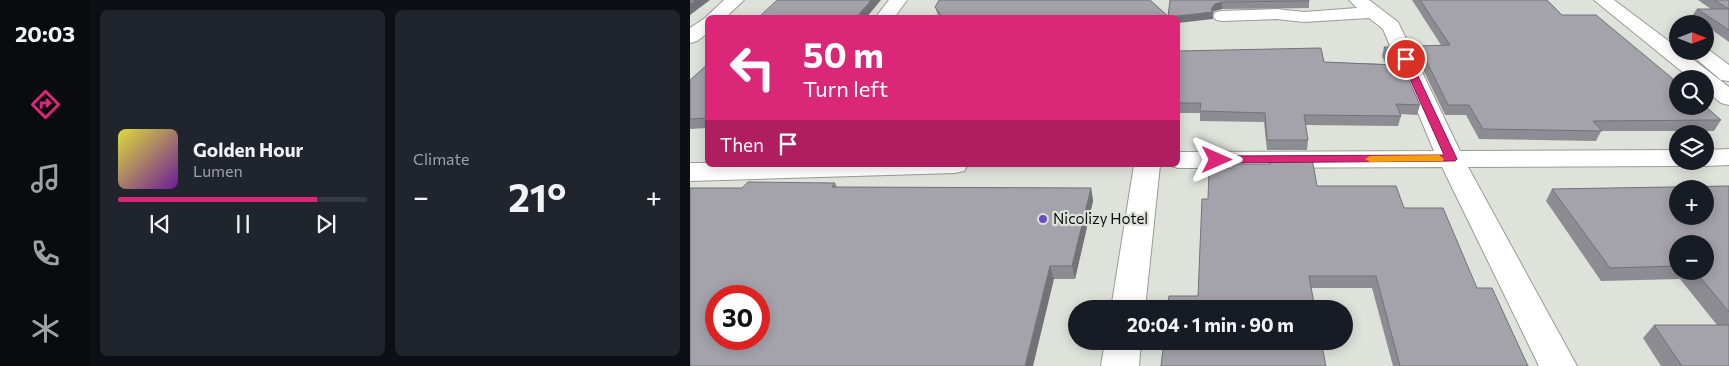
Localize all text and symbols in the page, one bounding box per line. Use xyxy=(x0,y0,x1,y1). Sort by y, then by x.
north arrow xyxy=(1669,15,1714,60)
map controls xyxy=(1669,15,1714,280)
text: 20:03 xyxy=(15,20,75,47)
text: 50 m xyxy=(803,32,884,75)
icon: left xyxy=(720,35,785,100)
pin xyxy=(1385,38,1427,80)
icon: arrive xyxy=(1392,45,1420,73)
button: search xyxy=(1669,70,1714,115)
text: Turn left xyxy=(803,75,888,102)
icon: directions xyxy=(28,87,63,122)
button: layers xyxy=(1669,125,1714,170)
icon: arrive xyxy=(774,130,802,158)
text: Then xyxy=(720,133,764,156)
position arrow xyxy=(1190,133,1242,185)
text: Golden Hour xyxy=(193,138,303,161)
text: Climate xyxy=(413,149,469,168)
icon: music xyxy=(28,161,63,196)
text: Lumen xyxy=(193,161,243,180)
text: 21° xyxy=(508,173,566,220)
text: − xyxy=(413,179,429,213)
text: + xyxy=(646,179,662,213)
button: + xyxy=(1669,180,1714,225)
place label: Nicolizy Hotel xyxy=(1053,209,1148,227)
icon: previous xyxy=(146,210,174,238)
icon: pause xyxy=(229,210,257,238)
icon: next xyxy=(312,210,340,238)
marker: Nicolizy Hotel xyxy=(1037,213,1049,225)
button: − xyxy=(1669,235,1714,280)
icon: phone xyxy=(28,236,63,271)
speed limit sign: 30 xyxy=(705,285,770,350)
icon: climate xyxy=(28,311,63,346)
text: 20:04 · 1 min · 90 m xyxy=(1127,313,1294,336)

